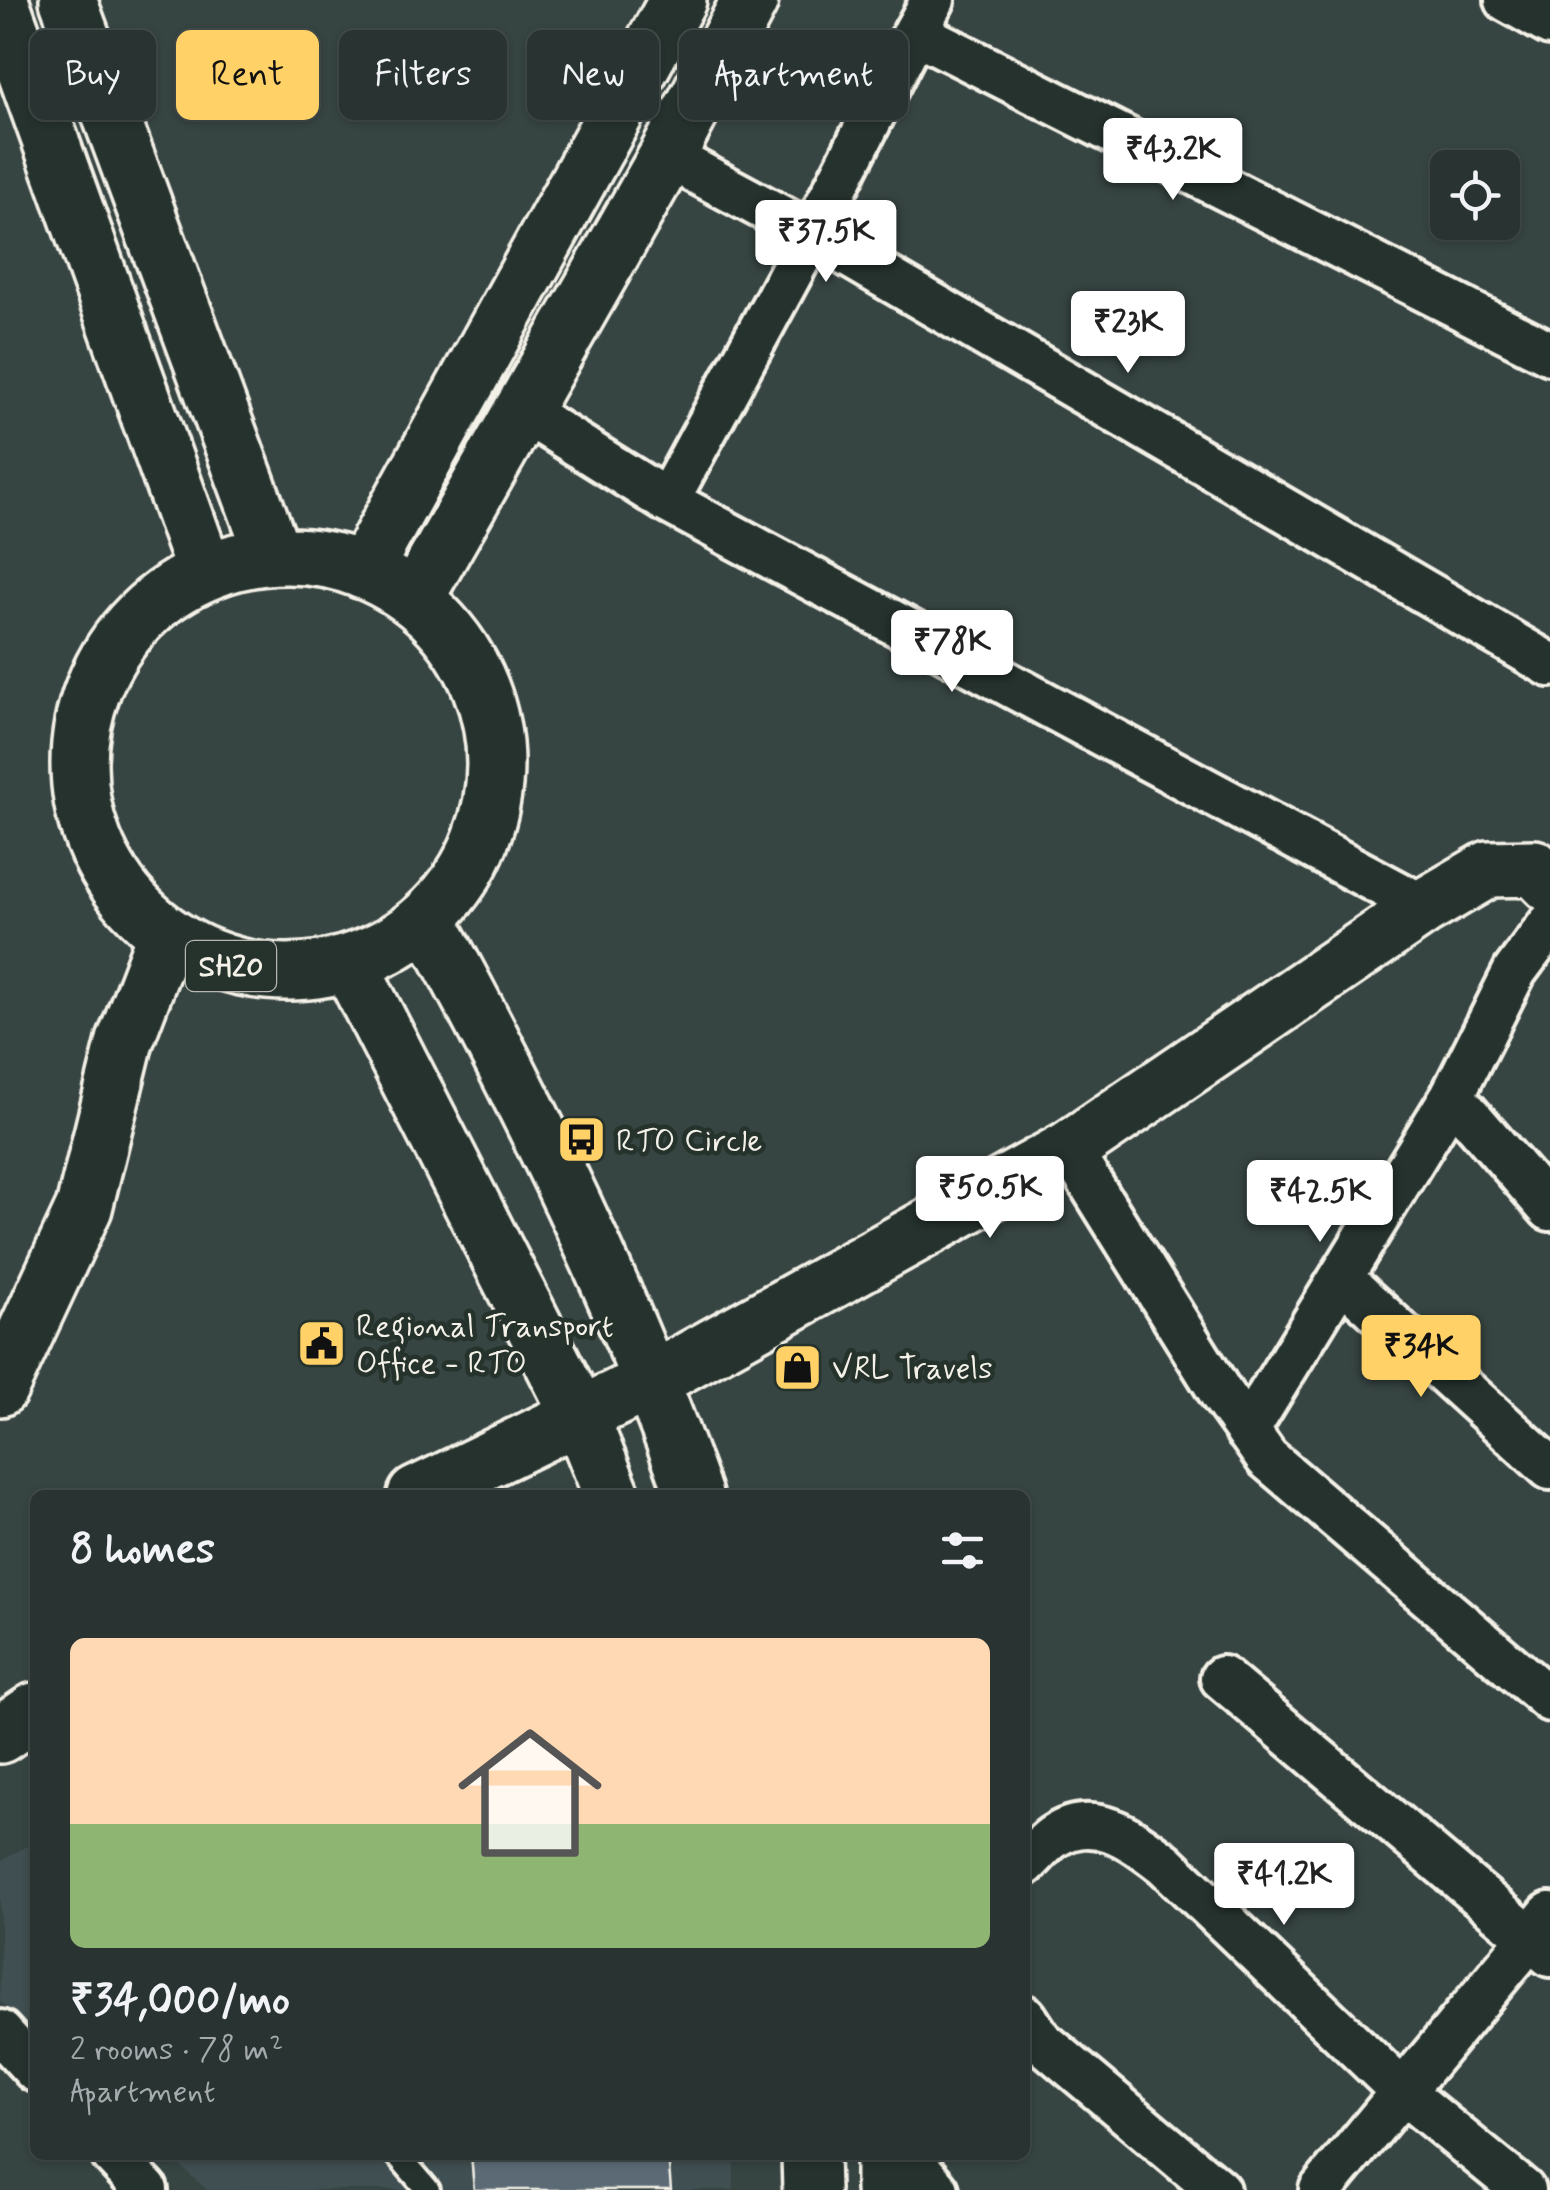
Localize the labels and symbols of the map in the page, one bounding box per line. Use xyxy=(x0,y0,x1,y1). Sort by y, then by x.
pin: ₹43.2K xyxy=(1092,118,1254,203)
pin: ₹37.5K xyxy=(745,200,907,285)
pin: ₹23K xyxy=(1069,291,1187,376)
pin: ₹78K xyxy=(893,610,1011,695)
road number: SH20 xyxy=(186,941,276,991)
bus stop icon: RTO Circle xyxy=(555,1114,607,1166)
place label: RTO Circle xyxy=(616,1121,762,1163)
pin: ₹50.5K xyxy=(909,1156,1071,1241)
pin: ₹42.5K xyxy=(1239,1160,1401,1245)
place label: Regional Transport Office - RTO xyxy=(356,1306,614,1385)
pin: ₹34K xyxy=(1362,1315,1480,1400)
public building icon: Regional Transport Office - RTO xyxy=(295,1317,347,1369)
shop icon: VRL Travels xyxy=(771,1341,823,1393)
place label: VRL Travels xyxy=(832,1348,993,1390)
pin: ₹41.2K xyxy=(1203,1843,1365,1928)

